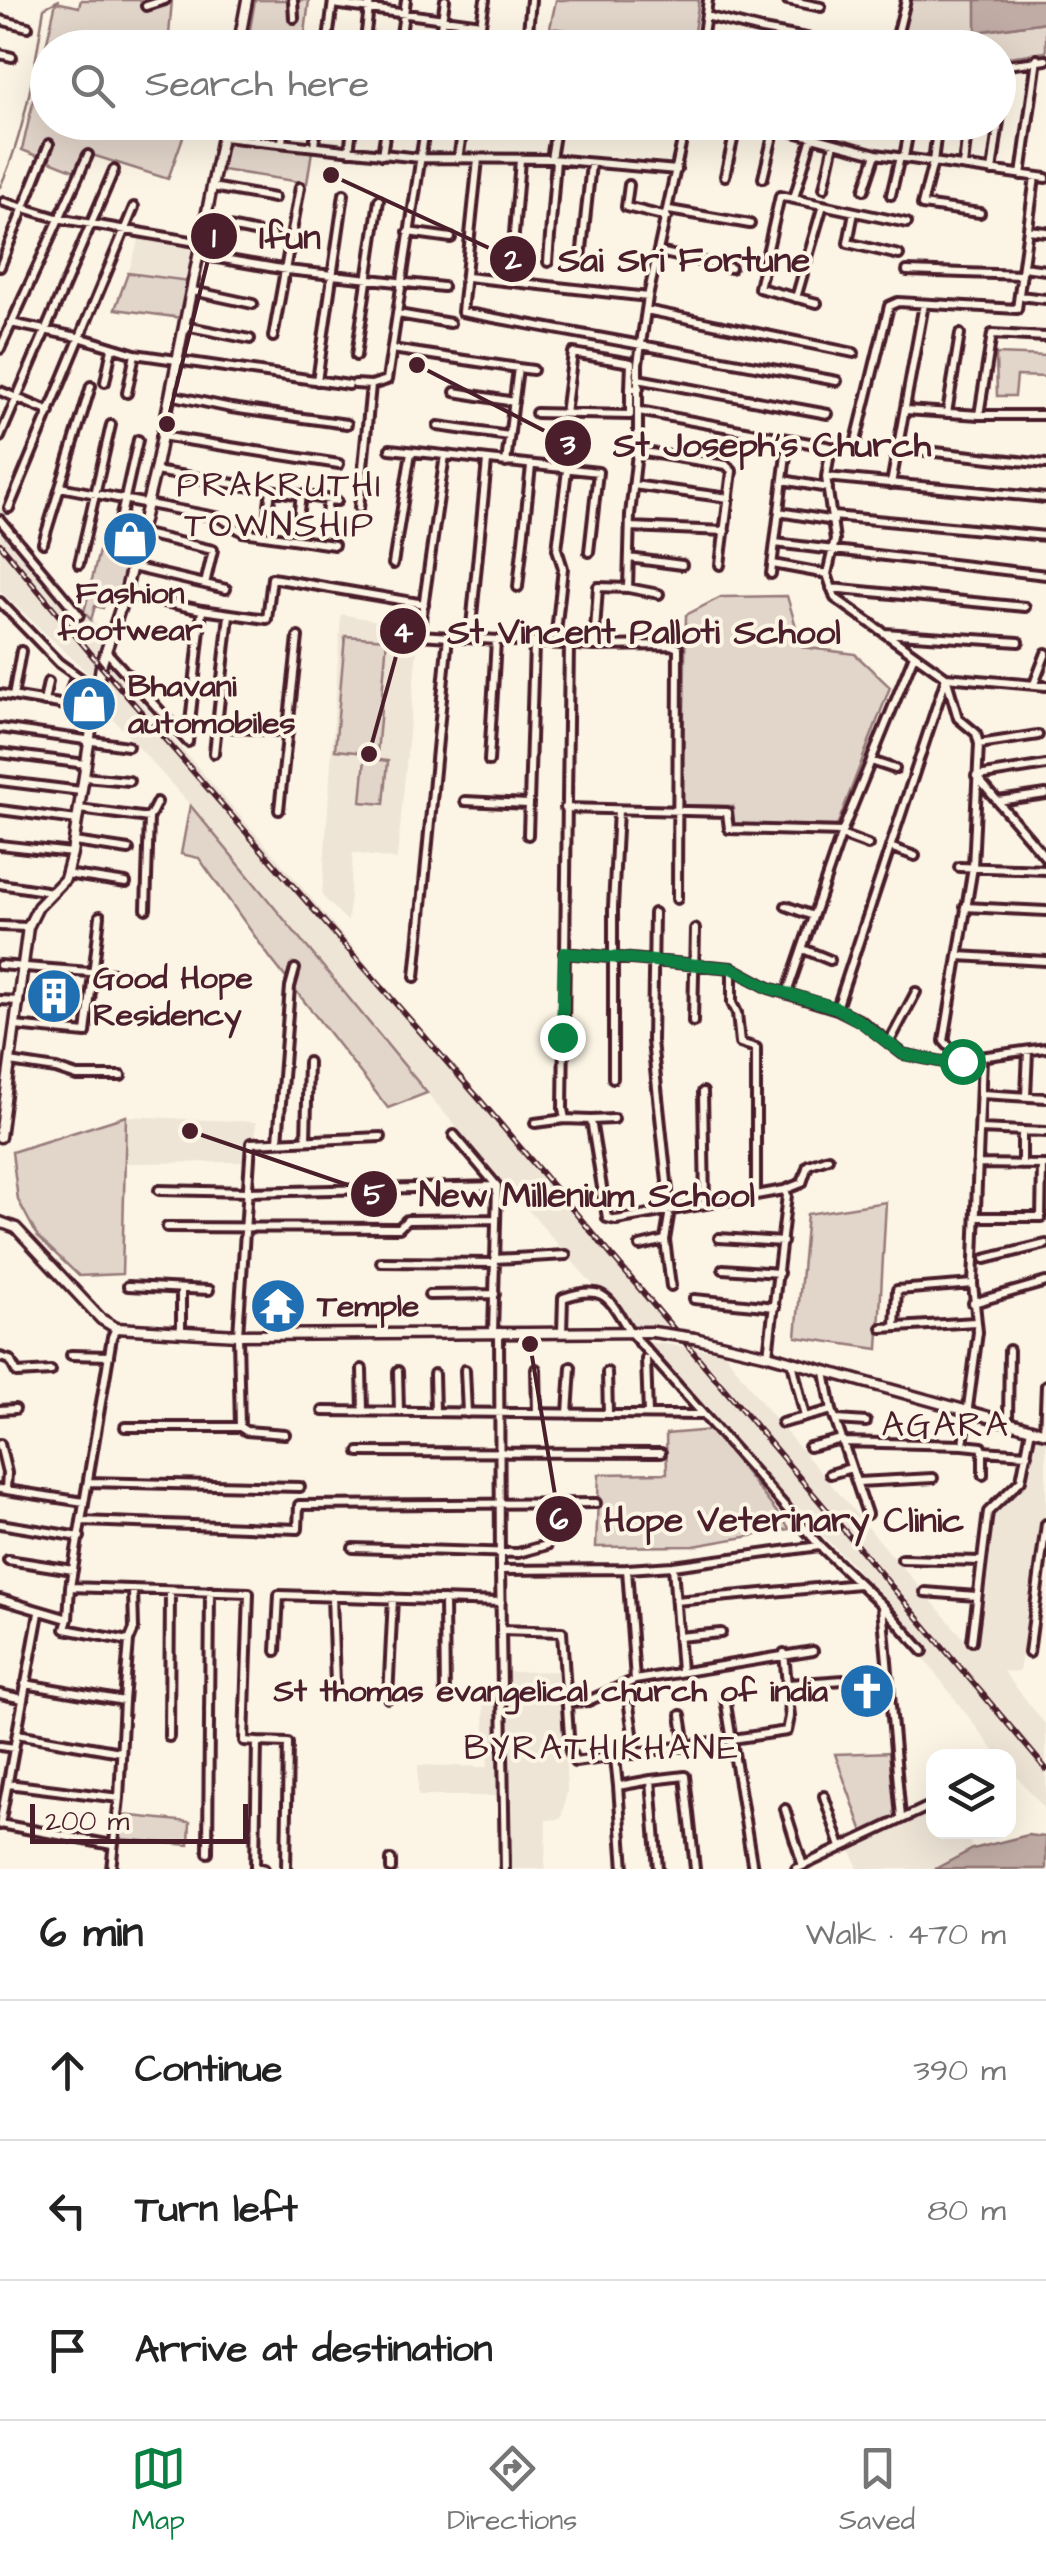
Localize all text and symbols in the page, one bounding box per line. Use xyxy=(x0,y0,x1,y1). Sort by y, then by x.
search box xyxy=(30,30,1016,140)
icon: search xyxy=(65,58,120,113)
text: Search here xyxy=(145,59,369,111)
callout: Ifun xyxy=(189,204,341,269)
text: Ifun xyxy=(259,213,321,262)
text: 1 xyxy=(212,217,216,259)
callout: Sai Sri Fortune xyxy=(488,226,830,291)
text: Sai Sri Fortune xyxy=(557,236,810,285)
text: 2 xyxy=(503,239,522,281)
callout: St Joseph's Church xyxy=(543,411,951,476)
text: St Joseph's Church xyxy=(612,421,932,471)
text: 3 xyxy=(559,424,576,466)
district label: PRAKRUTHI TOWNSHIP xyxy=(177,461,383,550)
shop icon: Fashion footwear xyxy=(100,509,160,569)
place label: Fashion footwear xyxy=(56,571,203,653)
callout: St Vincent Palloti School xyxy=(378,599,861,664)
text: St Vincent Palloti School xyxy=(446,608,841,657)
text: 4 xyxy=(393,612,414,654)
place label: Bhavani automobiles xyxy=(128,664,296,746)
shop icon: Bhavani automobiles xyxy=(59,674,119,734)
place label: Good Hope Residency xyxy=(93,956,253,1039)
building icon: Good Hope Residency xyxy=(24,966,84,1026)
route end xyxy=(540,1015,586,1061)
route start xyxy=(940,1039,986,1085)
callout: New Millenium School xyxy=(349,1161,776,1226)
text: New Millenium School xyxy=(419,1171,755,1220)
text: 5 xyxy=(363,1174,385,1216)
temple icon: Temple xyxy=(248,1276,308,1336)
place label: Temple xyxy=(316,1284,419,1329)
district label: AGARA xyxy=(882,1401,1010,1450)
callout: Hope Veterinary Clinic xyxy=(534,1486,984,1551)
text: Hope Veterinary Clinic xyxy=(604,1496,964,1547)
text: 6 xyxy=(550,1499,569,1541)
church icon: St thomas evangelical church of india xyxy=(837,1661,897,1721)
place label: St thomas evangelical church of india xyxy=(273,1669,829,1715)
district label: BYRATHIKHANE xyxy=(464,1724,740,1773)
map controls xyxy=(926,1749,1016,1839)
button: layers xyxy=(926,1749,1016,1839)
scale bar xyxy=(30,1799,248,1844)
text: 200 m xyxy=(45,1802,129,1841)
text: 6 min xyxy=(40,1905,143,1963)
text: Walk · 470 m xyxy=(805,1912,1006,1957)
icon: ahead xyxy=(40,2043,95,2098)
text: Continue xyxy=(135,2044,282,2096)
text: 390 m xyxy=(914,2048,1006,2093)
icon: left xyxy=(40,2183,95,2238)
text: Turn left xyxy=(135,2184,298,2236)
text: 80 m xyxy=(927,2188,1006,2233)
icon: arrive xyxy=(40,2323,95,2378)
text: Arrive at destination xyxy=(135,2324,492,2376)
tab: Map xyxy=(131,2441,186,2540)
tab: Directions xyxy=(447,2441,577,2540)
tab: Saved xyxy=(839,2441,915,2540)

